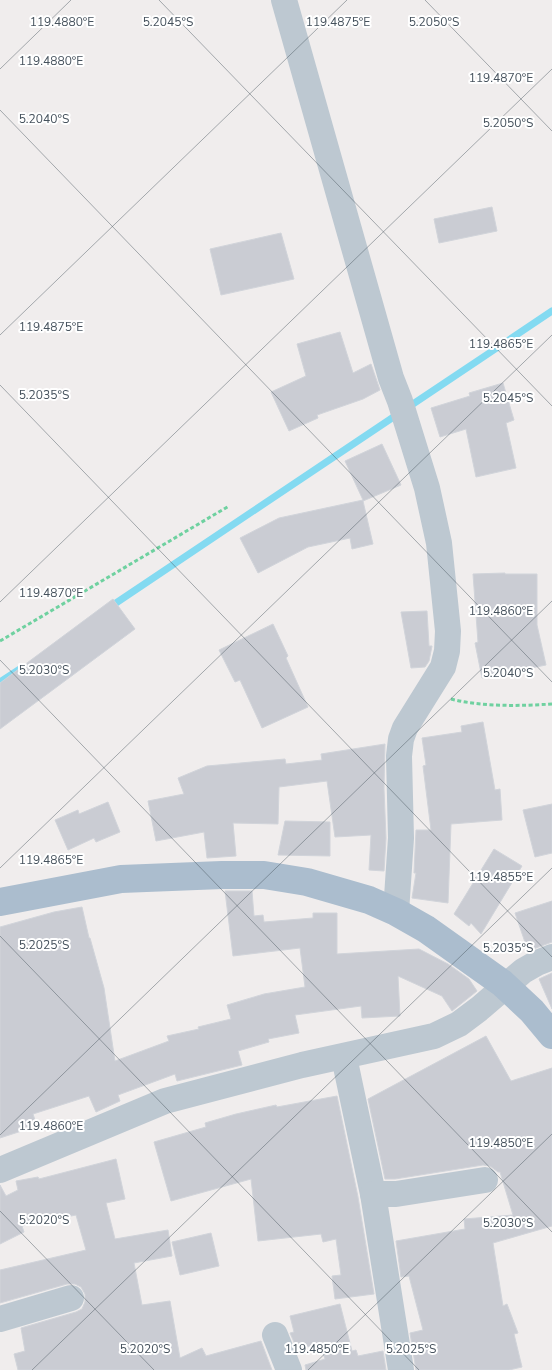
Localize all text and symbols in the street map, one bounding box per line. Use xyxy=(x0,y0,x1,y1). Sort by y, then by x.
text: 119.4880°E xyxy=(30,14,94,30)
text: 5.2045°S xyxy=(143,14,193,30)
text: 119.4875°E xyxy=(306,14,370,30)
text: 5.2050°S xyxy=(409,14,459,30)
text: 119.4880°E xyxy=(19,53,83,69)
text: 119.4870°E xyxy=(469,70,533,86)
text: 5.2040°S xyxy=(19,111,69,127)
text: 5.2050°S xyxy=(483,115,533,131)
text: 119.4875°E xyxy=(19,319,83,335)
text: 119.4865°E xyxy=(469,336,533,352)
text: 5.2035°S xyxy=(19,387,69,403)
text: 5.2045°S xyxy=(483,390,533,406)
text: 119.4870°E xyxy=(19,585,83,601)
text: 119.4860°E xyxy=(469,603,533,619)
text: 5.2030°S xyxy=(19,662,69,678)
text: 5.2040°S xyxy=(483,665,533,681)
text: 119.4865°E xyxy=(19,852,83,868)
text: 119.4855°E xyxy=(469,869,533,885)
text: 5.2025°S xyxy=(19,937,69,953)
text: 5.2035°S xyxy=(483,940,533,956)
text: 119.4860°E xyxy=(19,1118,83,1134)
text: 119.4850°E xyxy=(469,1135,533,1151)
text: 5.2020°S xyxy=(19,1212,69,1228)
text: 5.2030°S xyxy=(483,1215,533,1231)
text: 5.2020°S xyxy=(120,1341,170,1357)
text: 119.4850°E xyxy=(285,1341,349,1357)
text: 5.2025°S xyxy=(386,1341,436,1357)

